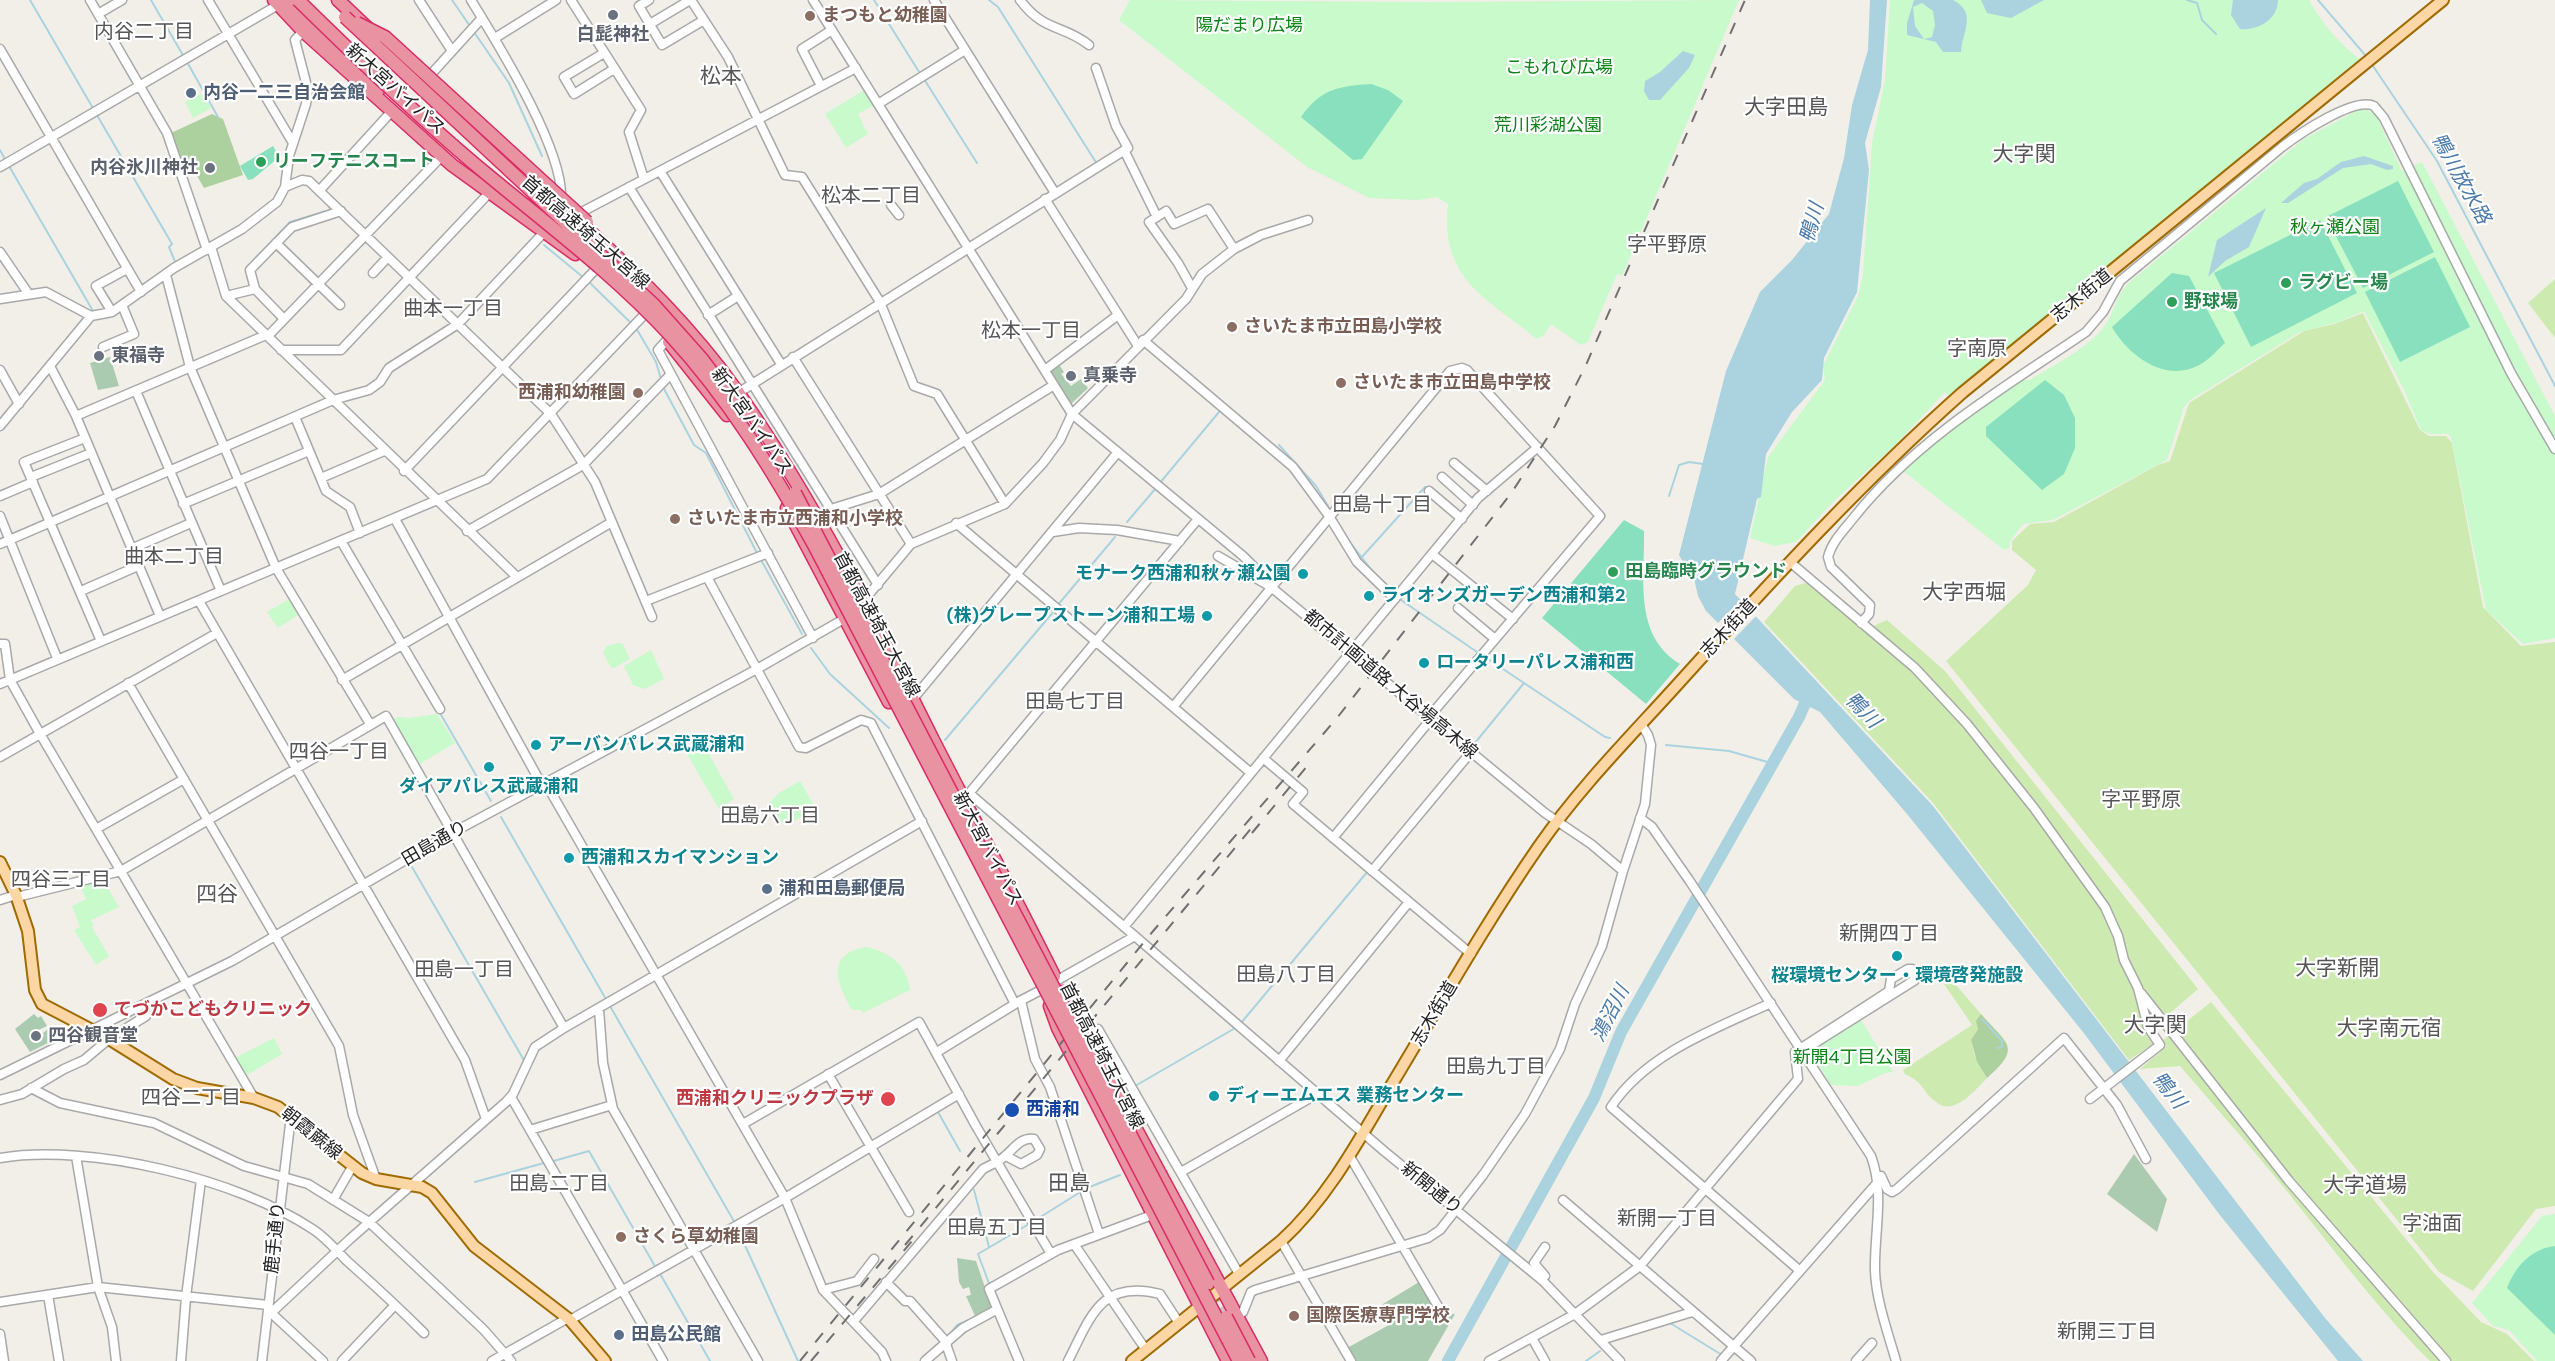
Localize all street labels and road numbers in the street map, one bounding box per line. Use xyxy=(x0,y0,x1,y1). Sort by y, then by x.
street label: 新大宮バイパス xyxy=(341,40,449,140)
street label: 首都高速埼玉大宮線 xyxy=(517,172,653,294)
street label: 志木街道 xyxy=(2047,265,2117,327)
street label: 新大宮バイパス xyxy=(706,364,796,480)
street label: 首都高速埼玉大宮線 xyxy=(828,548,924,702)
street label: 志木街道 xyxy=(1697,595,1761,663)
street label: 都市計画道路 大谷場高木線 xyxy=(1298,606,1482,764)
street label: 新大宮バイパス xyxy=(948,788,1026,910)
street label: 田島通り xyxy=(398,817,472,871)
street label: 志木街道 xyxy=(1407,978,1463,1050)
street label: 首都高速埼玉大宮線 xyxy=(1055,979,1147,1133)
street label: 朝霞蕨線 xyxy=(276,1103,346,1165)
street label: 新開通り xyxy=(1396,1158,1466,1220)
street label: 鹿手通り xyxy=(261,1201,291,1275)

